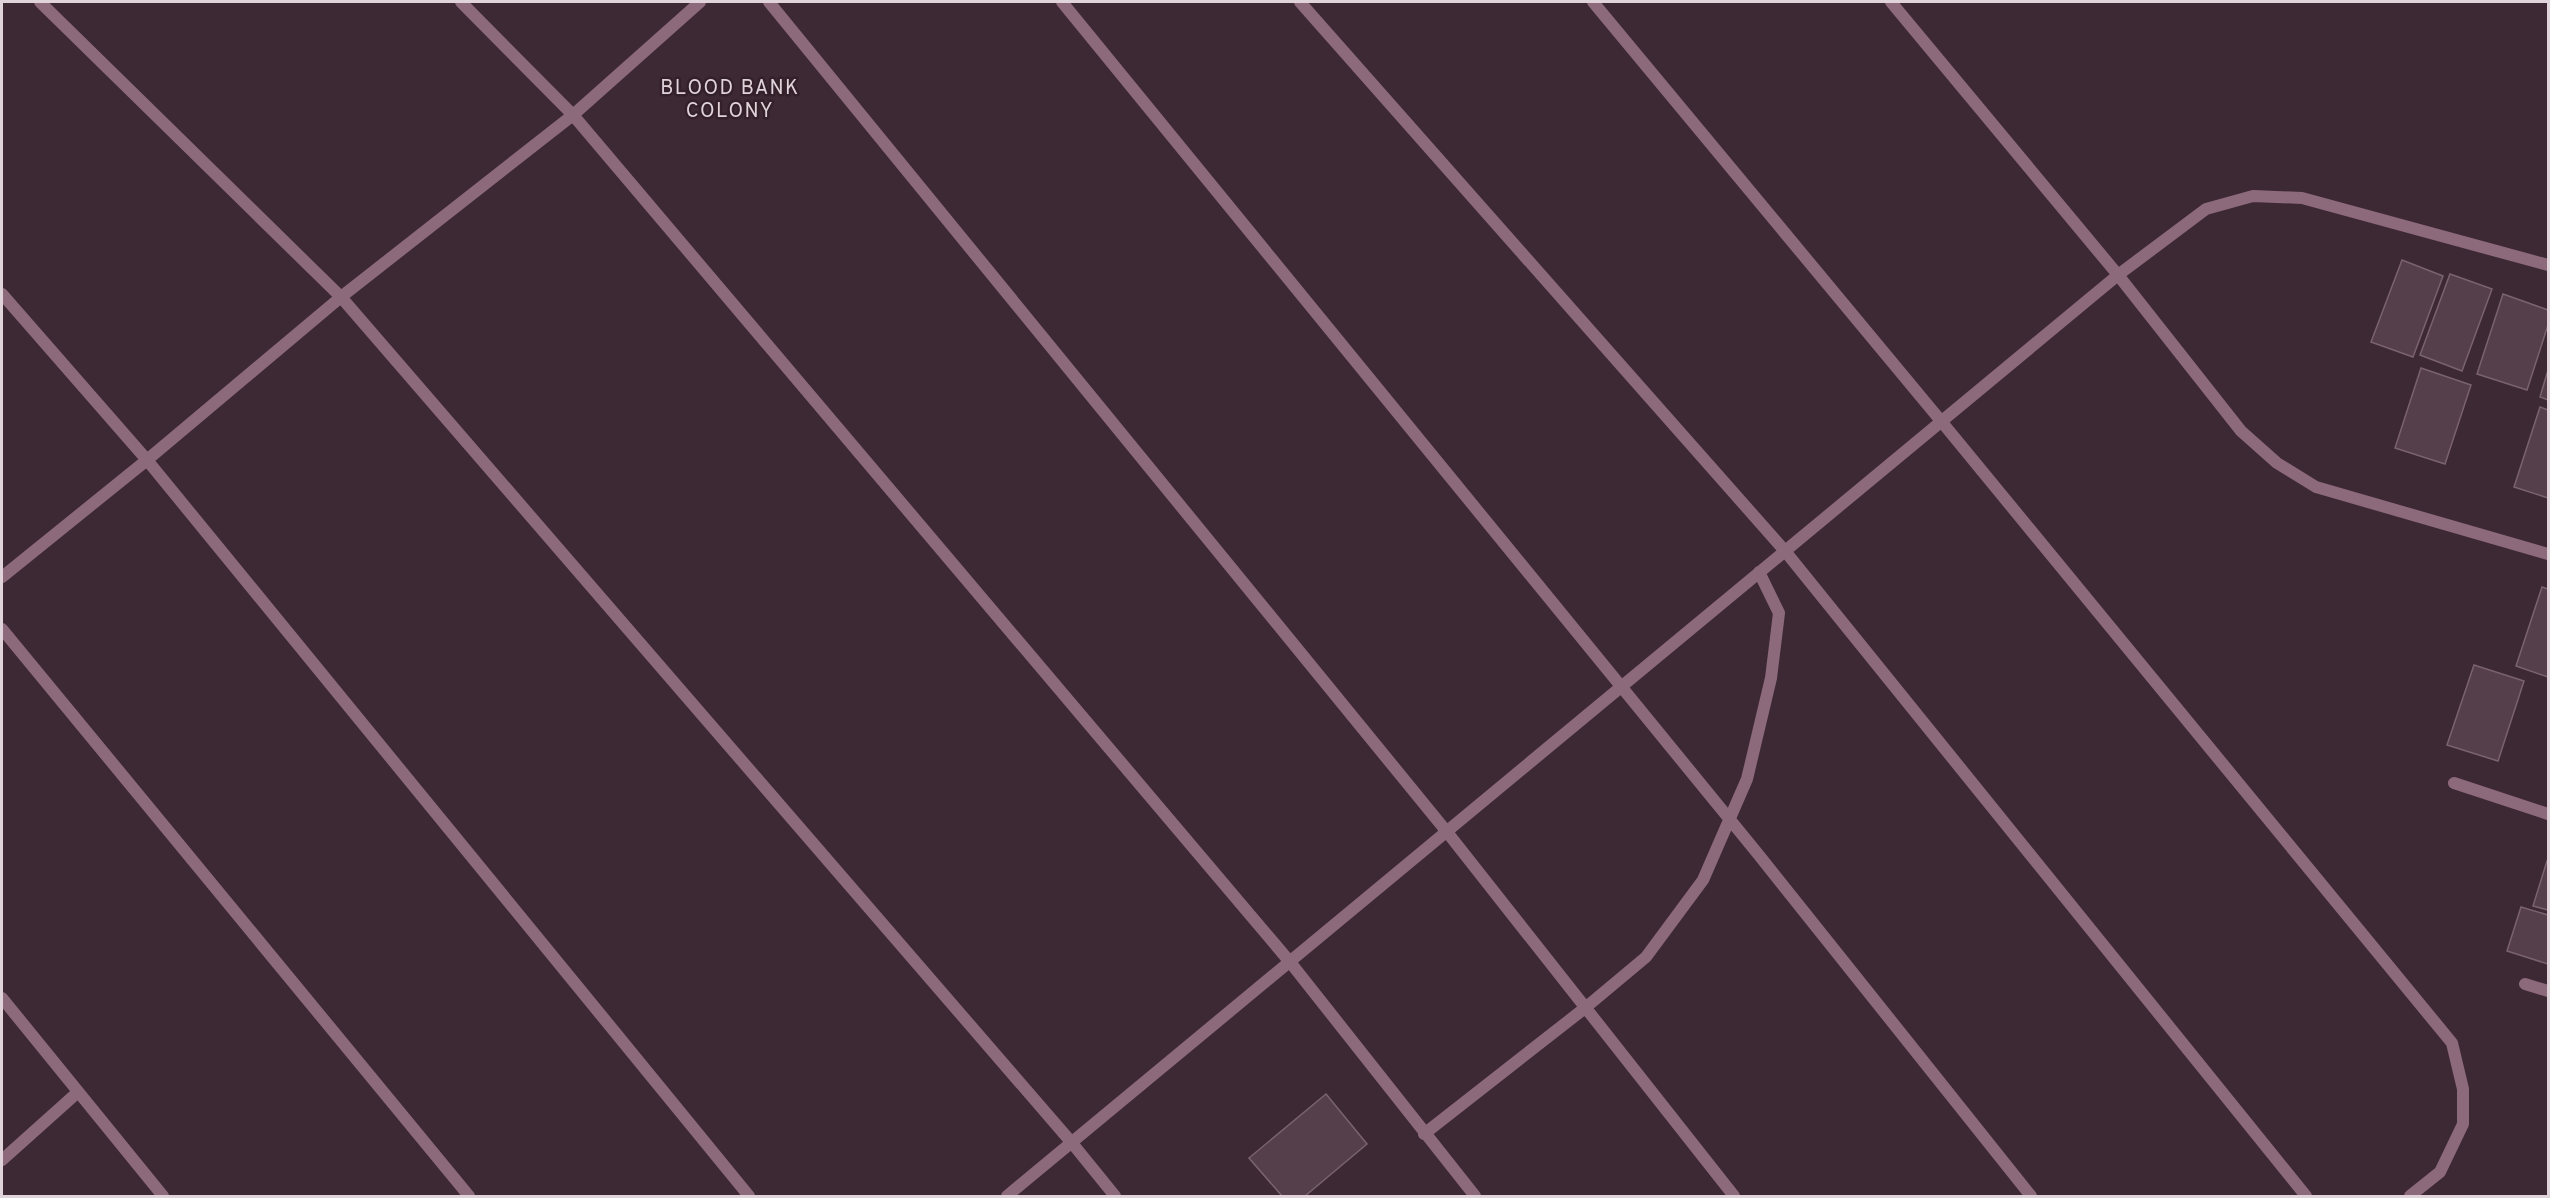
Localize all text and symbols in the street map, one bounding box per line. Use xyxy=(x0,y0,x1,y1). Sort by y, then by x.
district label: BLOOD BANK COLONY xyxy=(660,76,800,125)

